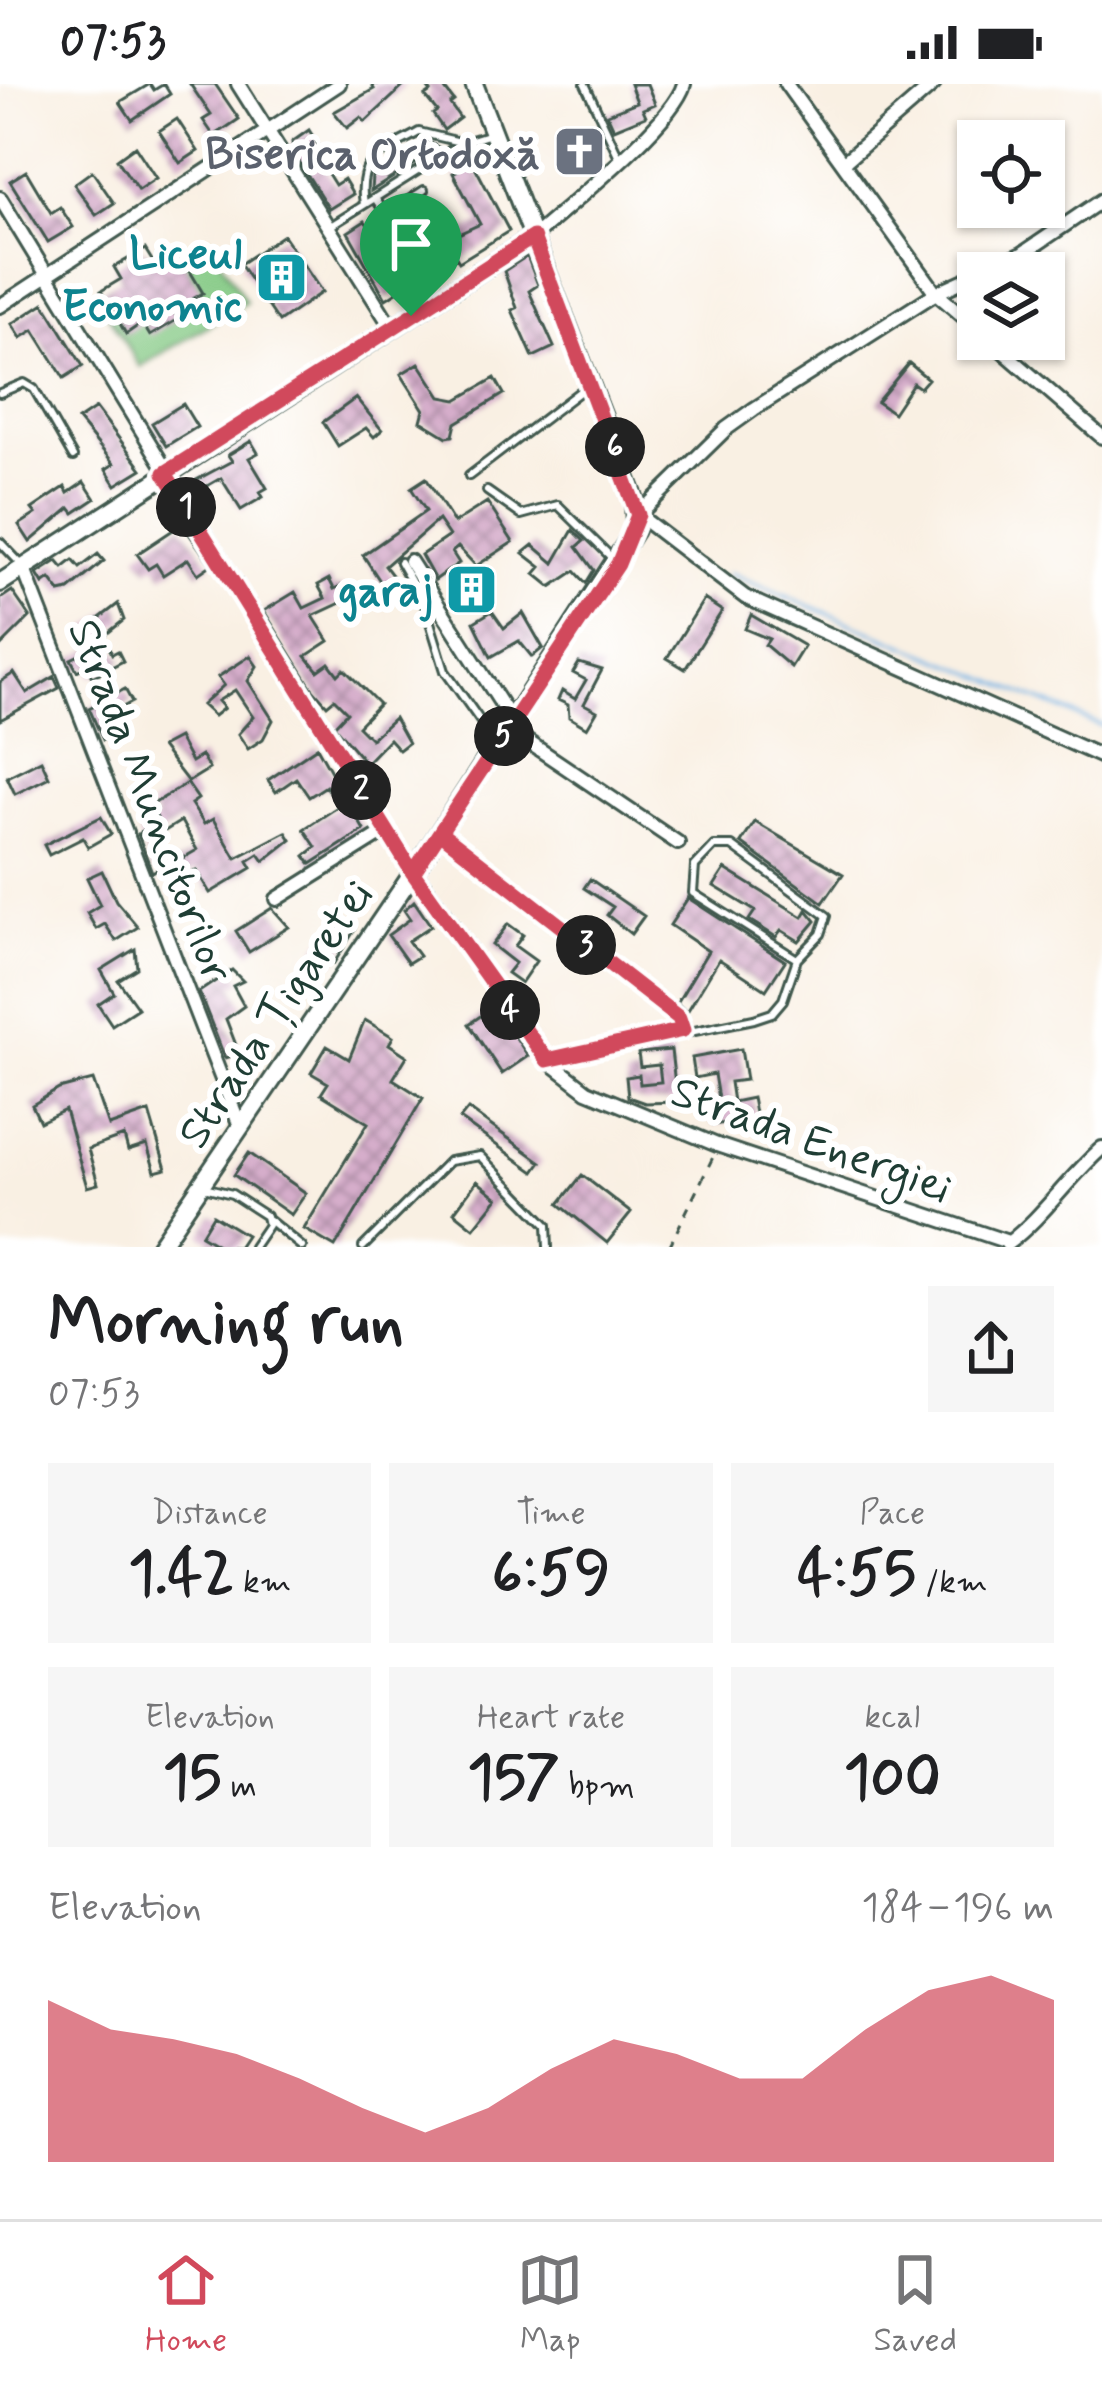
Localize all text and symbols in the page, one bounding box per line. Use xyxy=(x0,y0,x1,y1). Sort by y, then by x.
text: 07:53 xyxy=(60,13,166,72)
map controls xyxy=(957,120,1065,360)
button: locate xyxy=(957,120,1065,228)
church icon: Biserica Ortodoxă xyxy=(551,124,607,180)
place label: Biserica Ortodoxă xyxy=(205,126,540,185)
pin xyxy=(360,193,462,316)
icon: arrive xyxy=(378,211,444,277)
place label: Liceul Economic xyxy=(62,226,242,337)
building icon: Liceul Economic xyxy=(253,250,309,306)
button: layers xyxy=(957,252,1065,360)
pin: 6 xyxy=(585,417,645,477)
text: 6 xyxy=(607,425,623,469)
pin: 1 xyxy=(156,477,216,537)
text: 1 xyxy=(179,485,193,529)
building icon: garaj xyxy=(444,561,500,617)
place label: garaj xyxy=(338,563,433,622)
street label: Strada Muncitorilor xyxy=(52,611,245,991)
pin: 5 xyxy=(474,706,534,766)
text: 5 xyxy=(494,714,514,758)
pin: 2 xyxy=(331,760,391,820)
text: 2 xyxy=(353,768,369,812)
street label: Strada Țigaretei xyxy=(165,869,388,1161)
pin: 3 xyxy=(556,915,616,975)
text: 3 xyxy=(579,923,593,967)
pin: 4 xyxy=(480,980,540,1040)
text: 4 xyxy=(500,988,520,1032)
street label: Strada Energiei xyxy=(661,1063,959,1223)
text: Morning run xyxy=(48,1281,404,1367)
button: share xyxy=(928,1286,1054,1412)
text: 07:53 xyxy=(48,1369,140,1420)
text: Distance xyxy=(152,1492,268,1536)
text: Time xyxy=(516,1492,586,1536)
text: Pace xyxy=(859,1492,925,1536)
text: 1.42 xyxy=(128,1536,234,1615)
text: 6:59 xyxy=(492,1536,610,1615)
text: 4:55 xyxy=(797,1536,916,1615)
text: km xyxy=(234,1561,291,1605)
text: /km xyxy=(916,1561,988,1605)
text: Elevation xyxy=(145,1696,275,1740)
text: Heart rate xyxy=(477,1696,625,1740)
text: kcal xyxy=(865,1696,920,1740)
text: 15 xyxy=(163,1740,221,1819)
text: 157 xyxy=(467,1740,559,1819)
text: 100 xyxy=(844,1740,941,1819)
text: m xyxy=(221,1765,257,1809)
text: bpm xyxy=(559,1765,635,1809)
text: Elevation xyxy=(48,1883,202,1934)
text: 184–196 m xyxy=(862,1883,1054,1934)
tab: Home xyxy=(145,2247,227,2363)
tab: Map xyxy=(517,2247,583,2363)
tab: Saved xyxy=(873,2247,957,2363)

